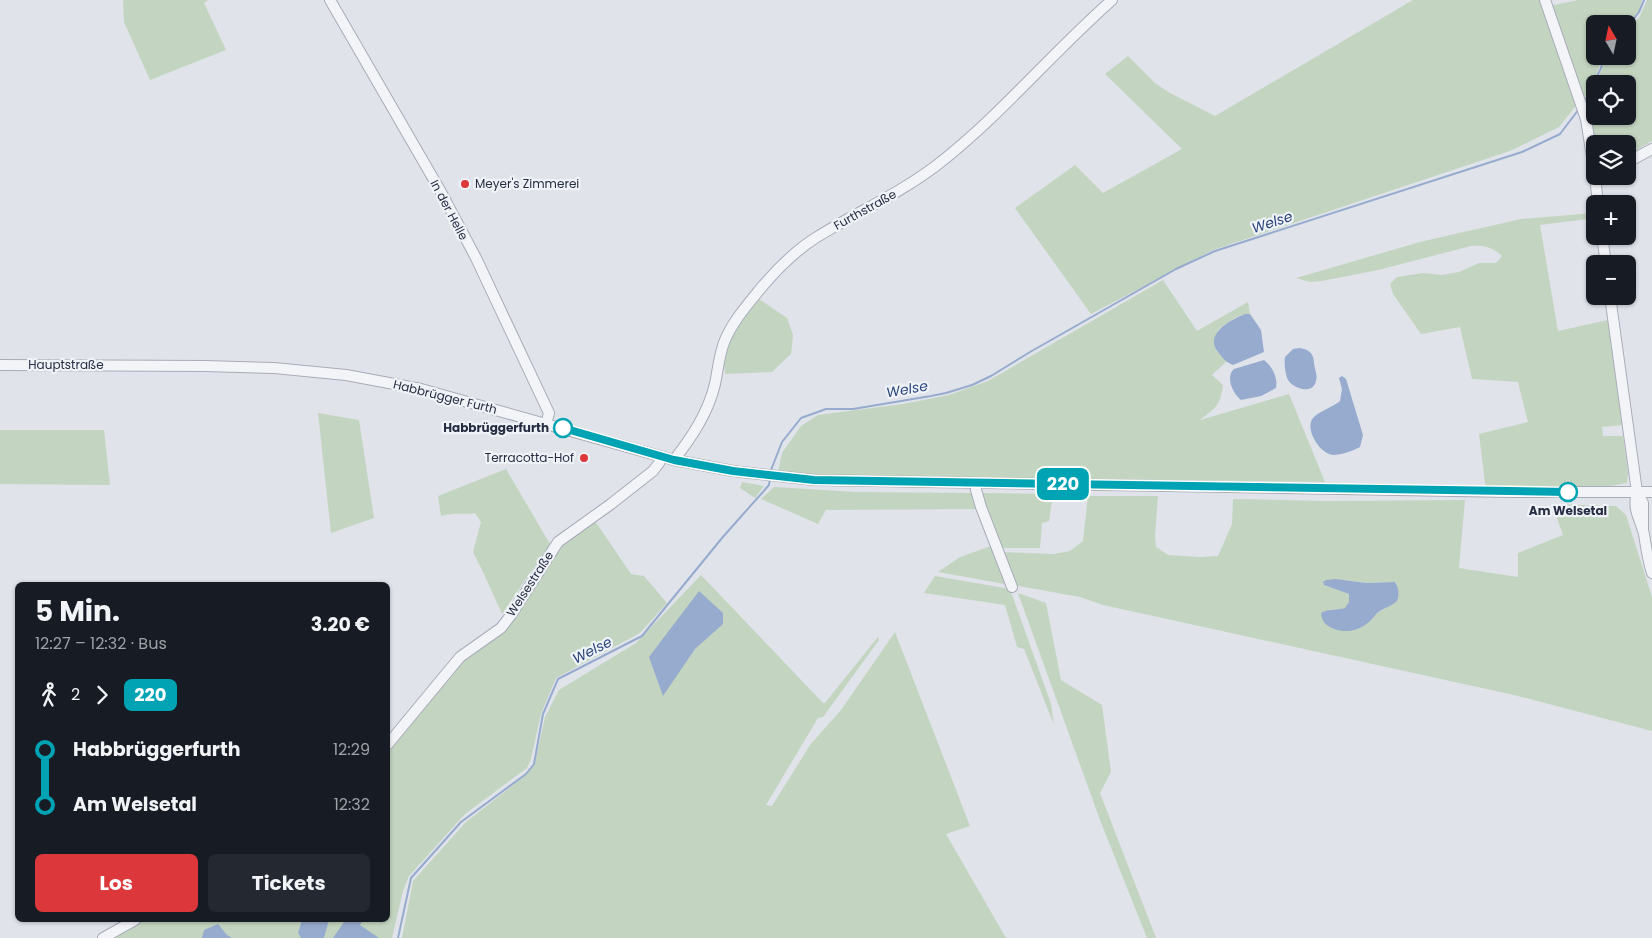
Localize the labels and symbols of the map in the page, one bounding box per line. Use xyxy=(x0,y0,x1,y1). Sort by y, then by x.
north arrow xyxy=(1586,15,1636,65)
place label: Meyer's Zimmerei xyxy=(475,175,579,192)
street label: In der Helle xyxy=(426,177,472,243)
marker: Meyer's Zimmerei xyxy=(459,178,471,190)
street label: Furthstraße xyxy=(830,185,899,234)
water label: Welse xyxy=(1249,206,1295,238)
street label: Hauptstraße xyxy=(28,356,104,373)
street label: Habbrügger Furth xyxy=(391,375,499,418)
water label: Welse xyxy=(885,375,930,402)
marker: Habbrüggerfurth xyxy=(553,418,573,438)
place label: Habbrüggerfurth xyxy=(443,419,549,436)
place label: Terracotta-Hof xyxy=(485,449,574,466)
marker: Terracotta-Hof xyxy=(578,452,590,464)
line badge: 220 xyxy=(1034,468,1092,500)
marker: Am Welsetal xyxy=(1558,482,1578,502)
place label: Am Welsetal xyxy=(1529,502,1607,519)
street label: Welsestraße xyxy=(502,548,557,620)
water label: Welse xyxy=(569,631,615,668)

